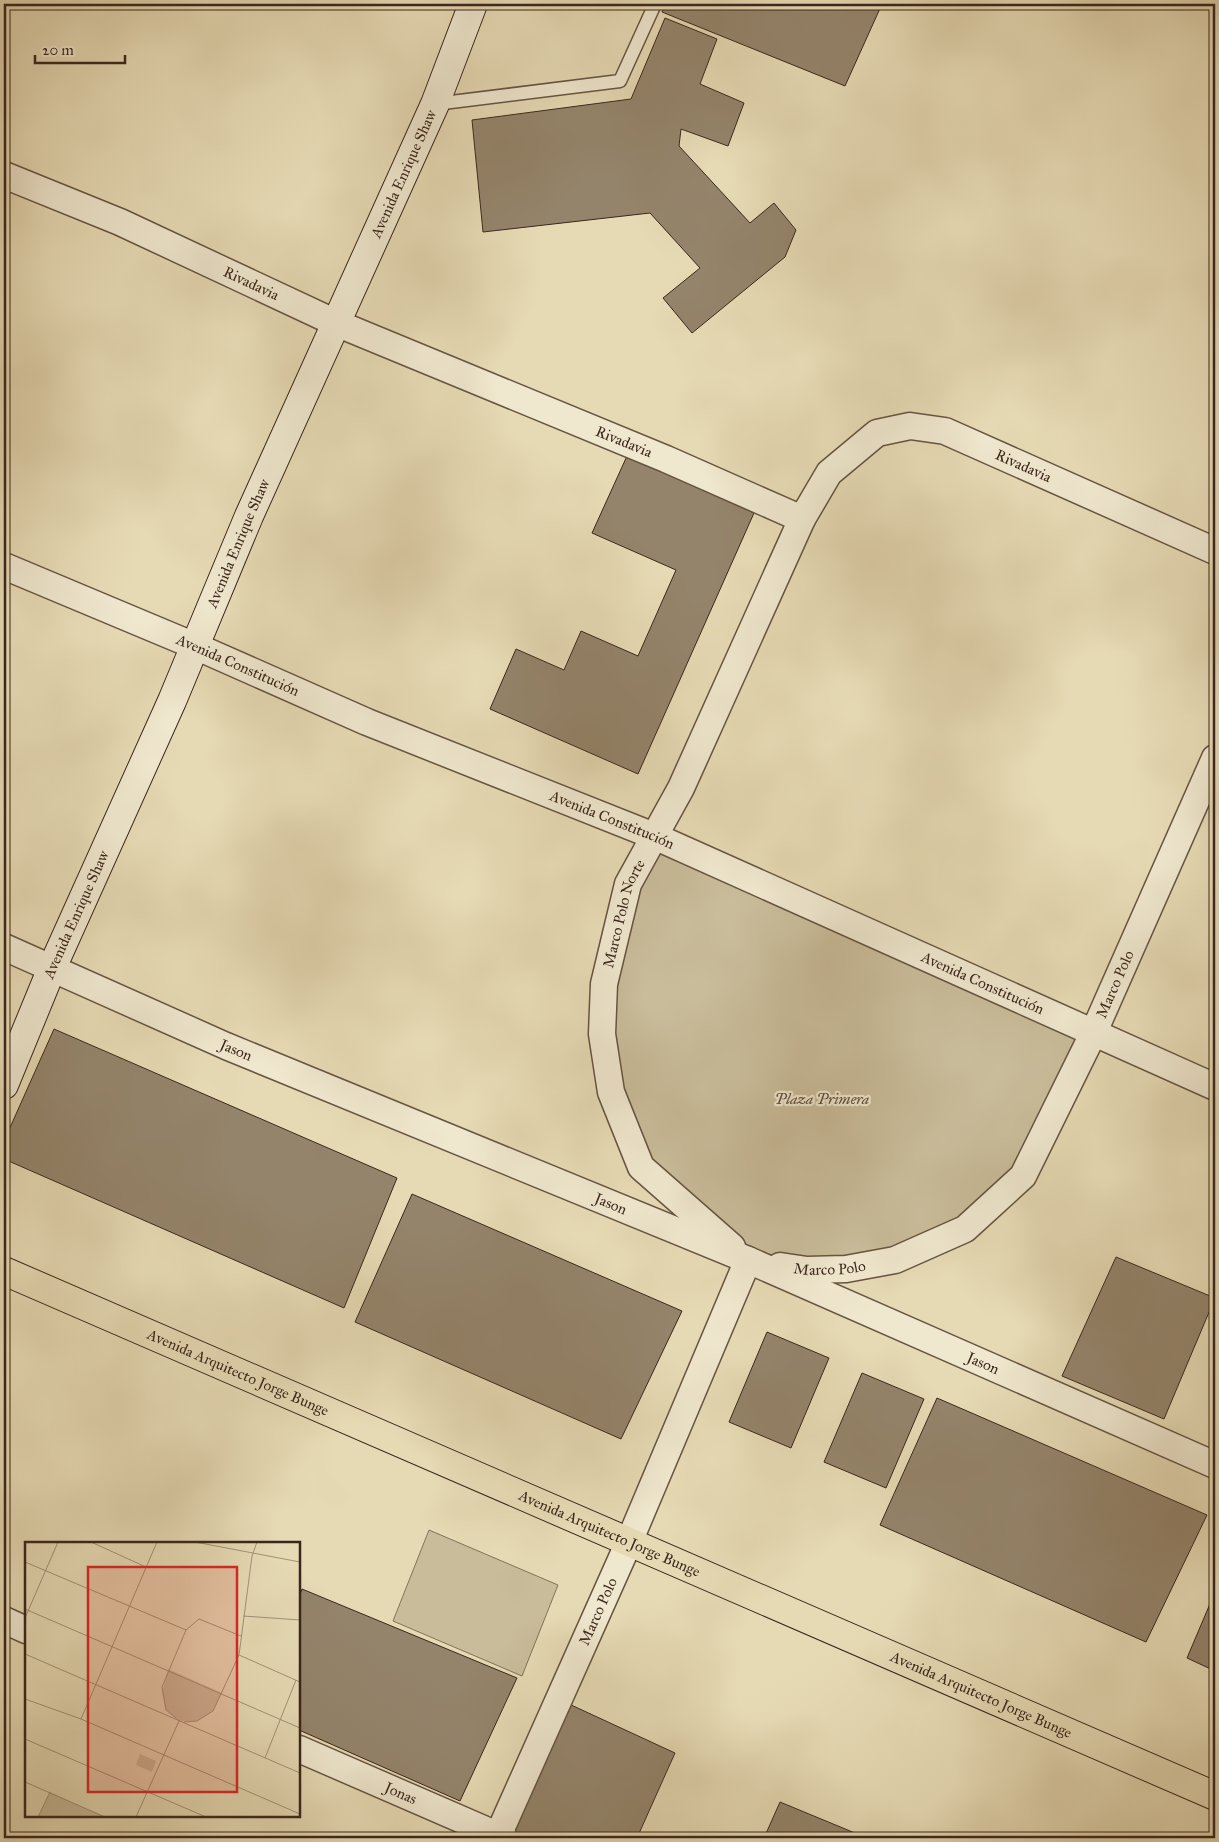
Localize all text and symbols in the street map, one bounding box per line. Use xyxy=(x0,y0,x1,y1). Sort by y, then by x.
scale bar xyxy=(35,32,125,64)
text: 20 m xyxy=(42,41,74,59)
street label: Avenida Enrique Shaw xyxy=(366,107,440,242)
street label: Rivadavia xyxy=(220,263,283,304)
street label: Rivadavia xyxy=(593,422,655,462)
street label: Rivadavia xyxy=(993,446,1055,486)
street label: Avenida Enrique Shaw xyxy=(202,476,274,612)
street label: Avenida Constitución xyxy=(173,630,302,700)
street label: Avenida Constitución xyxy=(546,786,677,853)
street label: Avenida Enrique Shaw xyxy=(39,848,113,982)
street label: Marco Polo Norte xyxy=(599,856,649,970)
street label: Avenida Constitución xyxy=(918,947,1047,1018)
street label: Marco Polo xyxy=(1092,947,1138,1021)
street label: Jason xyxy=(215,1035,255,1065)
park label: Plaza Primera xyxy=(775,1090,869,1108)
street label: Jason xyxy=(590,1188,630,1218)
street label: Marco Polo xyxy=(792,1257,867,1279)
street label: Avenida Arquitecto Jorge Bunge xyxy=(144,1325,331,1420)
street label: Jason xyxy=(962,1347,1002,1378)
street label: Avenida Arquitecto Jorge Bunge xyxy=(515,1486,703,1581)
inset map xyxy=(25,1542,300,1817)
street label: Marco Polo xyxy=(575,1575,621,1648)
street label: Avenida Arquitecto Jorge Bunge xyxy=(887,1647,1075,1742)
street label: Jonas xyxy=(380,1778,420,1808)

